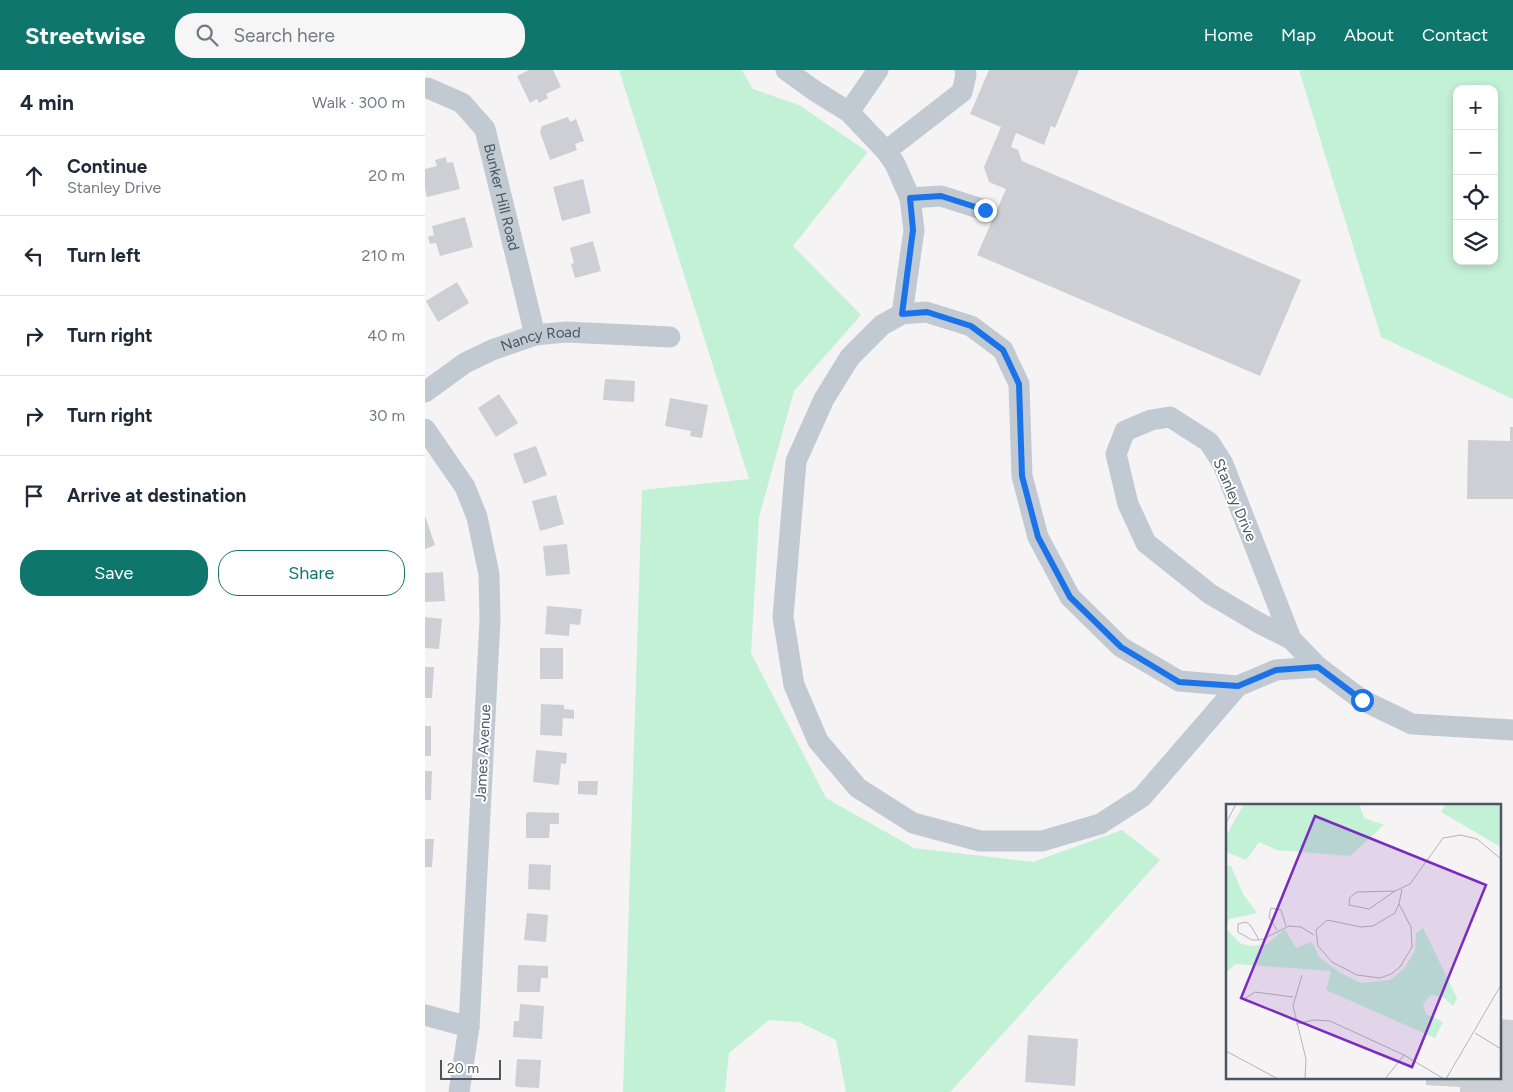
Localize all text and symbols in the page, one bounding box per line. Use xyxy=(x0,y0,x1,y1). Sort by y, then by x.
search box xyxy=(175,13,525,58)
text: Streetwise xyxy=(25,21,145,50)
icon: search xyxy=(193,21,221,49)
text: Search here xyxy=(233,24,335,47)
text: Home xyxy=(1204,24,1253,46)
text: Map xyxy=(1281,24,1316,46)
text: About xyxy=(1344,24,1394,46)
text: Contact xyxy=(1422,24,1488,46)
map controls xyxy=(1453,85,1498,265)
button: + xyxy=(1453,85,1498,130)
text: 4 min xyxy=(20,90,74,115)
text: Walk · 300 m xyxy=(312,93,405,112)
button: − xyxy=(1453,130,1498,175)
street label: Bunker Hill Road xyxy=(480,142,523,253)
text: Continue xyxy=(67,155,147,178)
icon: ahead xyxy=(20,162,48,190)
text: 20 m xyxy=(368,166,405,185)
button: locate xyxy=(1453,175,1498,220)
text: Stanley Drive xyxy=(67,178,161,197)
route end xyxy=(974,199,997,222)
button: layers xyxy=(1453,220,1498,265)
icon: left xyxy=(20,242,48,270)
text: Turn left xyxy=(67,244,141,267)
text: 210 m xyxy=(362,246,405,265)
icon: right xyxy=(20,322,48,350)
street label: Nancy Road xyxy=(498,323,581,355)
text: Turn right xyxy=(67,324,153,347)
text: 40 m xyxy=(367,326,405,345)
icon: right xyxy=(20,402,48,430)
text: Turn right xyxy=(67,404,153,427)
text: 30 m xyxy=(368,406,405,425)
street label: Stanley Drive xyxy=(1209,456,1261,544)
icon: arrive xyxy=(20,482,48,510)
text: Arrive at destination xyxy=(67,484,246,507)
button: Save xyxy=(20,550,208,596)
button: Share xyxy=(218,550,405,596)
route start xyxy=(1351,689,1374,712)
street label: James Avenue xyxy=(471,704,495,802)
inset map xyxy=(1226,804,1501,1080)
scale bar xyxy=(440,1057,501,1080)
text: 20 m xyxy=(447,1060,479,1077)

